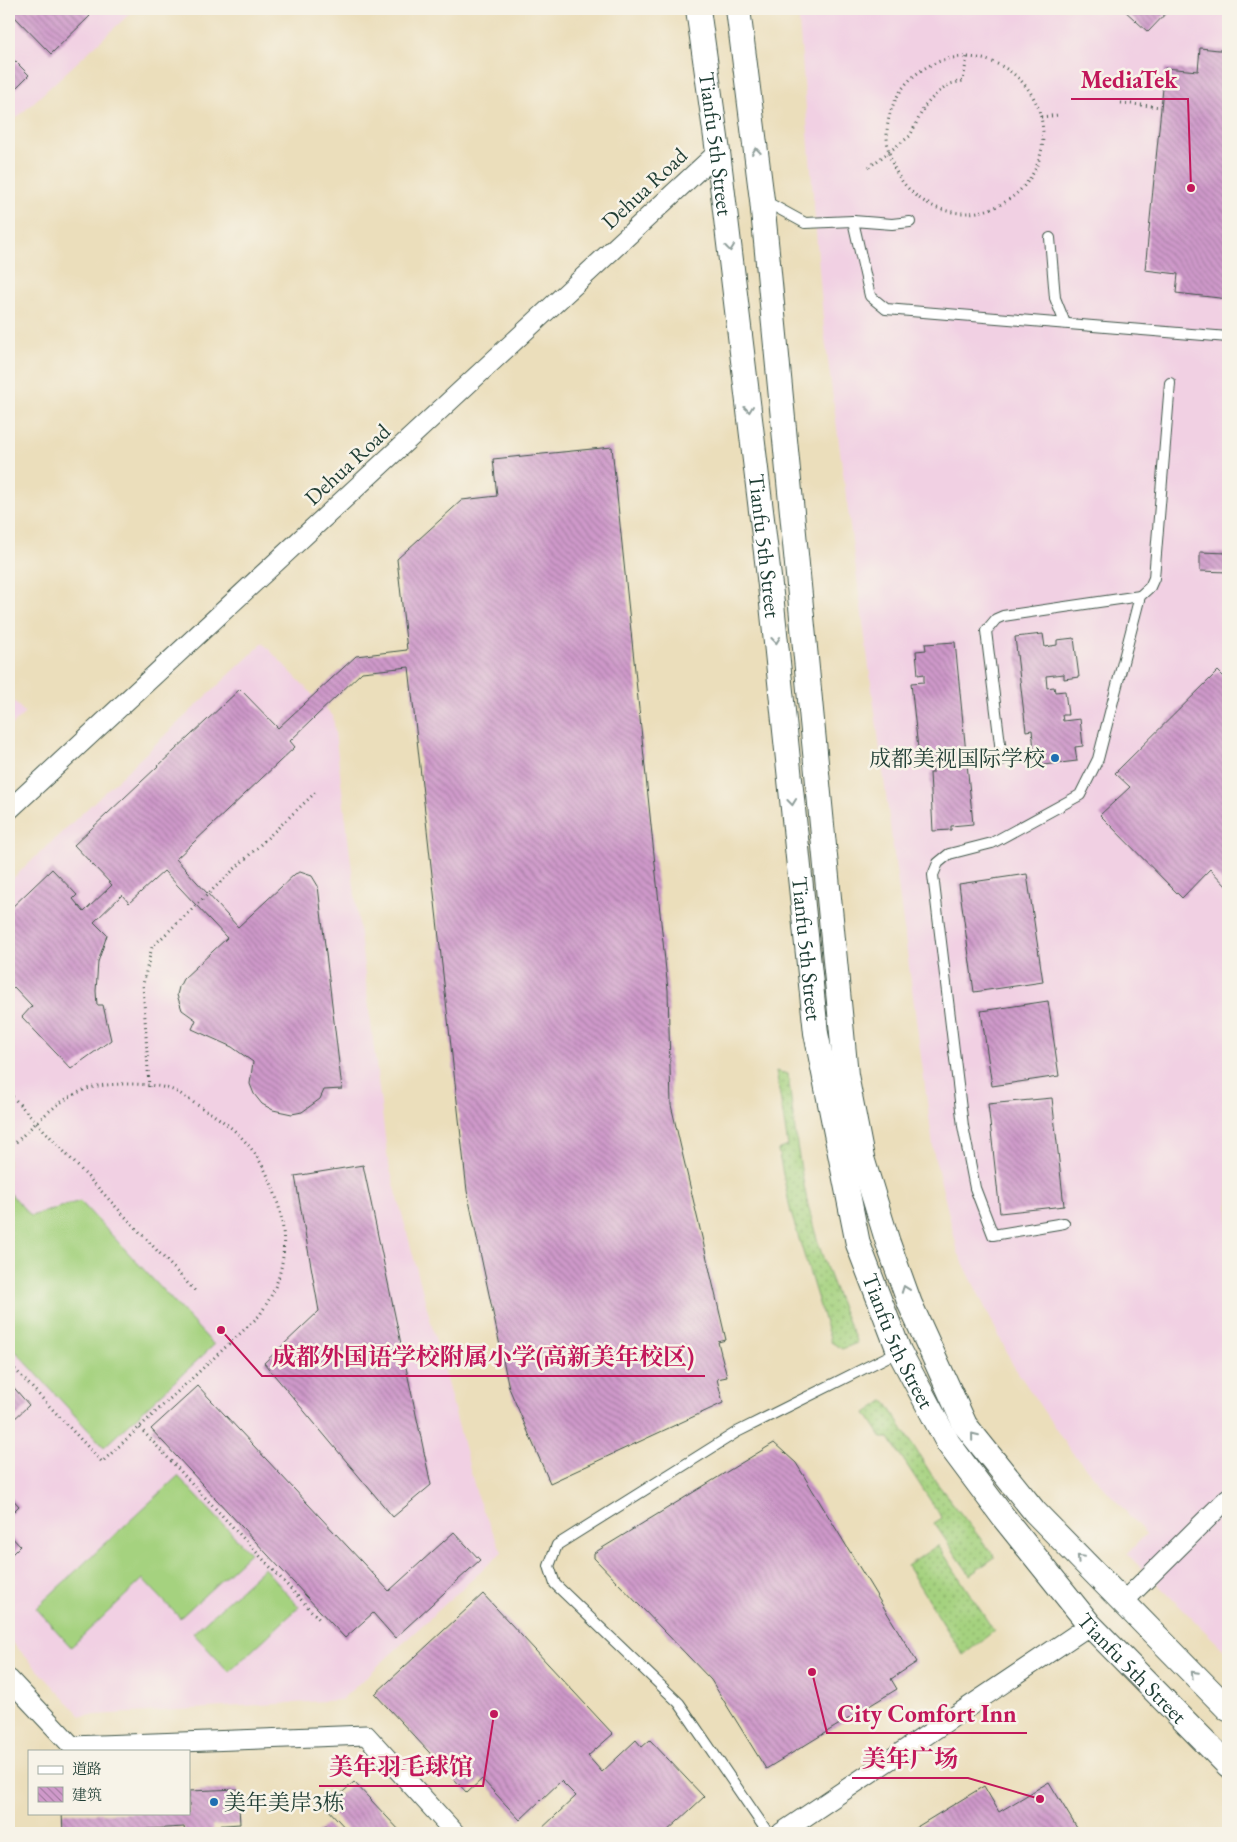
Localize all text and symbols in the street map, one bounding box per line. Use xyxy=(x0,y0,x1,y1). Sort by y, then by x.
callout: MediaTek xyxy=(1071,60,1188,99)
text: MediaTek xyxy=(1081,64,1178,95)
street label: Tianfu 5th Street xyxy=(692,70,740,218)
street label: Dehua Road xyxy=(595,141,694,236)
one-way arrow xyxy=(751,147,762,155)
one-way arrow xyxy=(724,244,735,252)
one-way arrow xyxy=(743,405,754,413)
street label: Dehua Road xyxy=(298,417,397,512)
street label: Tianfu 5th Street xyxy=(742,472,787,620)
one-way arrow xyxy=(770,636,781,644)
place label: 成都美视国际学校 xyxy=(869,744,1045,773)
marker: 成都美视国际学校 xyxy=(1049,752,1061,764)
one-way arrow xyxy=(787,798,798,806)
street label: Tianfu 5th Street xyxy=(785,875,829,1022)
street label: Tianfu 5th Street xyxy=(856,1269,941,1414)
one-way arrow xyxy=(901,1285,911,1294)
callout: 成都外国语学校附属小学(高新美年校区) xyxy=(262,1337,705,1376)
text: 成都外国语学校附属小学(高新美年校区) xyxy=(272,1341,694,1372)
one-way arrow xyxy=(970,1432,979,1441)
one-way arrow xyxy=(1077,1555,1086,1564)
street label: Tianfu 5th Street xyxy=(1071,1607,1193,1730)
one-way arrow xyxy=(1191,1671,1200,1680)
callout: City Comfort Inn xyxy=(827,1694,1027,1733)
text: City Comfort Inn xyxy=(837,1698,1017,1730)
callout: 美年广场 xyxy=(852,1739,968,1778)
text: 美年广场 xyxy=(862,1743,958,1774)
callout: 美年羽毛球馆 xyxy=(319,1747,483,1786)
legend xyxy=(28,1750,190,1814)
text: 美年羽毛球馆 xyxy=(329,1751,473,1782)
text: 道路 xyxy=(72,1759,102,1778)
text: 建筑 xyxy=(72,1785,102,1804)
place label: 美年美岸3栋 xyxy=(224,1788,345,1817)
marker: 美年美岸3栋 xyxy=(208,1796,220,1808)

